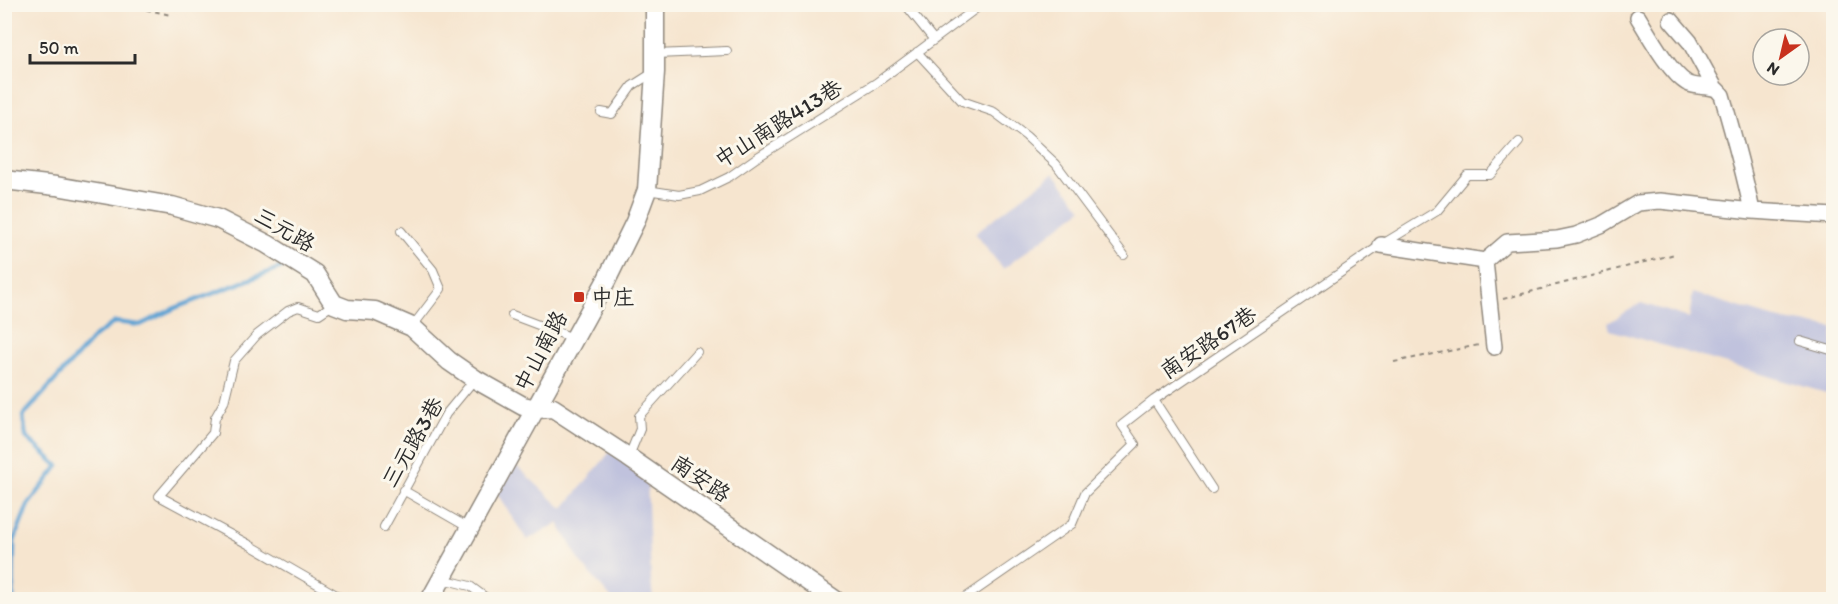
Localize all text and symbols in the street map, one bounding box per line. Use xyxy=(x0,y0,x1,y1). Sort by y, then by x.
scale bar xyxy=(30,27,135,65)
north arrow xyxy=(1751,27,1811,87)
text: 50 m xyxy=(39,37,79,59)
text: N xyxy=(1763,58,1783,80)
street label: 中山南路413巷 xyxy=(709,73,847,173)
street label: 三元路 xyxy=(249,201,320,258)
place label: 中庄 xyxy=(591,284,635,311)
marker: 中庄 xyxy=(572,290,586,304)
street label: 南安路67巷 xyxy=(1155,300,1262,385)
street label: 中山南路 xyxy=(508,306,573,396)
street label: 三元路3巷 xyxy=(376,392,449,492)
street label: 南安路 xyxy=(666,449,736,508)

